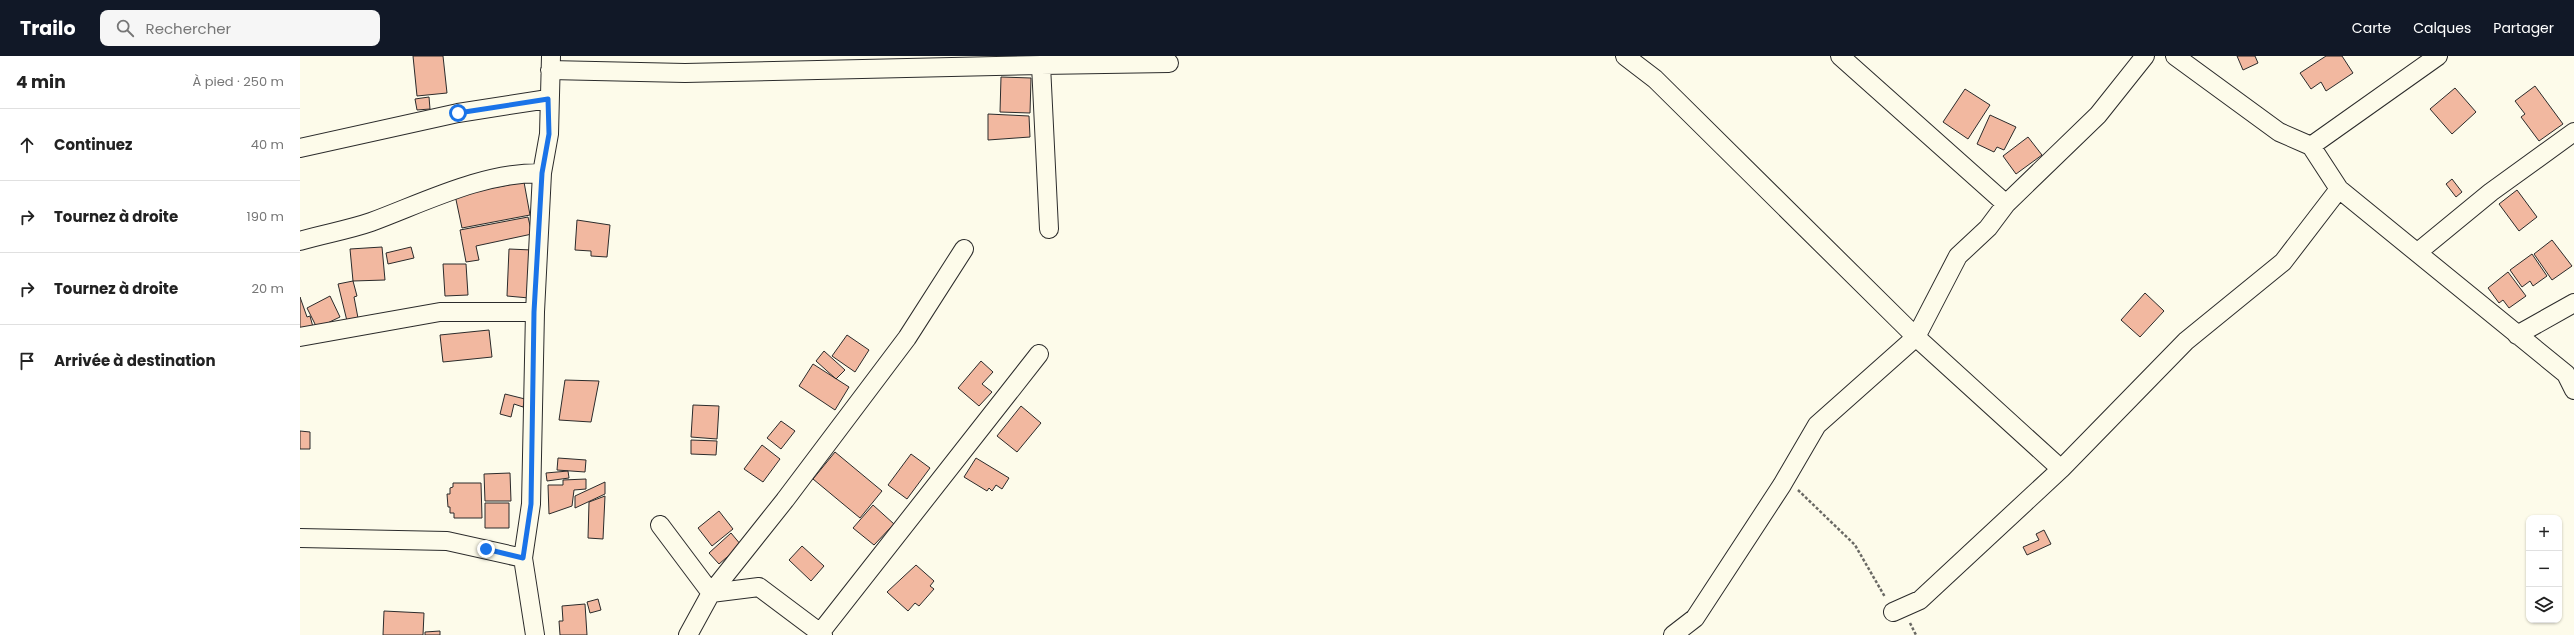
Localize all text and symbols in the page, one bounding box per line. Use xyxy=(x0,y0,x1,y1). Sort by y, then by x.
search box xyxy=(100,10,380,46)
text: Trailo xyxy=(20,15,76,42)
icon: search xyxy=(114,17,136,39)
text: Rechercher xyxy=(146,18,231,39)
text: Carte xyxy=(2352,18,2391,38)
text: Calques xyxy=(2413,18,2471,38)
text: Partager xyxy=(2493,18,2554,38)
text: 4 min xyxy=(16,70,66,94)
text: À pied · 250 m xyxy=(193,72,284,91)
route start xyxy=(449,104,467,122)
icon: ahead xyxy=(16,134,38,156)
text: Continuez xyxy=(54,134,133,155)
text: 40 m xyxy=(251,135,284,154)
icon: right xyxy=(16,206,38,228)
text: Tournez à droite xyxy=(54,206,178,227)
text: 190 m xyxy=(247,207,284,226)
icon: right xyxy=(16,278,38,300)
text: Tournez à droite xyxy=(54,278,178,299)
text: 20 m xyxy=(251,279,284,298)
icon: arrive xyxy=(16,350,38,372)
text: Arrivée à destination xyxy=(54,350,216,371)
map controls xyxy=(2526,515,2562,623)
button: + xyxy=(2526,515,2562,551)
route end xyxy=(477,540,495,558)
button: − xyxy=(2526,551,2562,587)
button: layers xyxy=(2526,587,2562,623)

